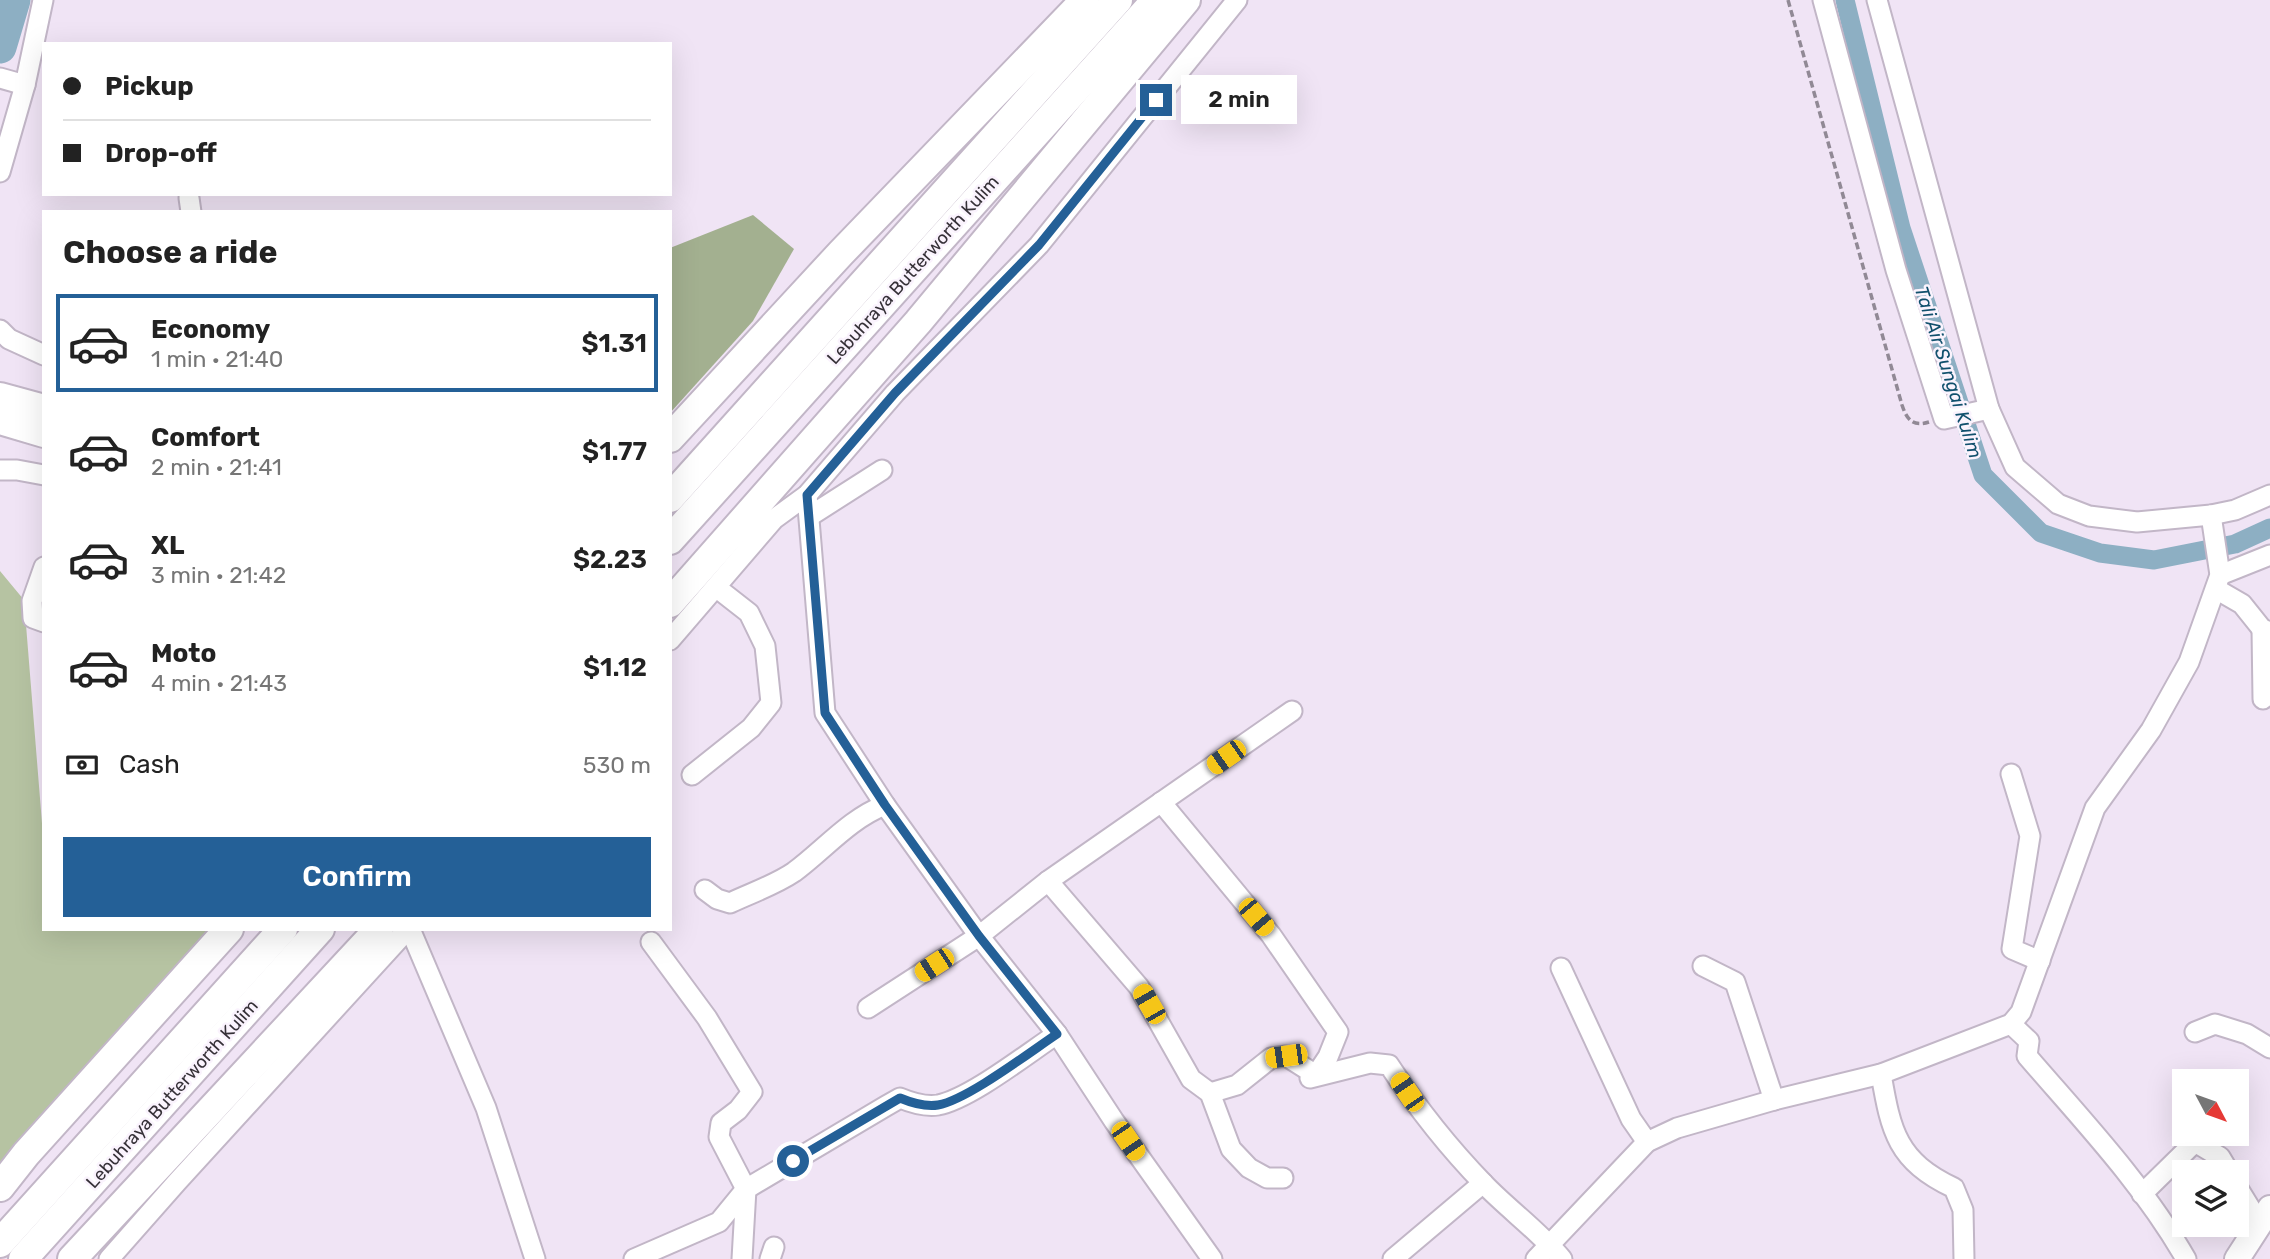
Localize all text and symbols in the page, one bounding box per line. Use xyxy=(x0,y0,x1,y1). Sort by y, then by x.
text: Pickup xyxy=(105,71,194,102)
callout: 2 min xyxy=(1180,76,1296,124)
route end xyxy=(1140,84,1172,116)
text: 2 min xyxy=(1208,85,1270,113)
text: Drop-off xyxy=(105,138,217,169)
street label: Lebuhraya Butterworth Kulim xyxy=(822,171,1004,369)
text: Choose a ride xyxy=(63,233,277,271)
water label: Tali Air Sungai Kulim xyxy=(1910,283,1987,461)
icon: car xyxy=(67,312,130,375)
text: Economy xyxy=(151,314,270,345)
text: $1.31 xyxy=(582,328,647,359)
text: 1 min · 21:40 xyxy=(151,345,283,373)
icon: car xyxy=(67,420,130,483)
text: Comfort xyxy=(151,422,260,453)
text: $1.77 xyxy=(582,436,647,467)
text: 2 min · 21:41 xyxy=(151,453,282,481)
icon: car xyxy=(67,528,130,591)
text: XL xyxy=(151,530,184,561)
text: $2.23 xyxy=(573,544,647,575)
text: 3 min · 21:42 xyxy=(151,561,286,589)
icon: car xyxy=(67,636,130,699)
text: Moto xyxy=(151,638,216,669)
text: $1.12 xyxy=(583,652,647,683)
text: 4 min · 21:43 xyxy=(151,669,287,697)
car xyxy=(1203,736,1250,778)
icon: cash xyxy=(63,746,101,784)
text: Cash xyxy=(119,749,180,780)
text: 530 m xyxy=(583,751,651,779)
button: Confirm xyxy=(63,837,651,917)
car xyxy=(1235,894,1278,940)
car xyxy=(911,945,958,985)
car xyxy=(1130,981,1169,1027)
street label: Lebuhraya Butterworth Kulim xyxy=(81,995,263,1193)
car xyxy=(1264,1043,1309,1069)
car xyxy=(1387,1069,1428,1115)
north arrow xyxy=(2172,1069,2249,1146)
map controls xyxy=(2172,1069,2249,1237)
car xyxy=(1108,1118,1149,1164)
route start xyxy=(777,1145,809,1177)
button: layers xyxy=(2172,1160,2249,1237)

